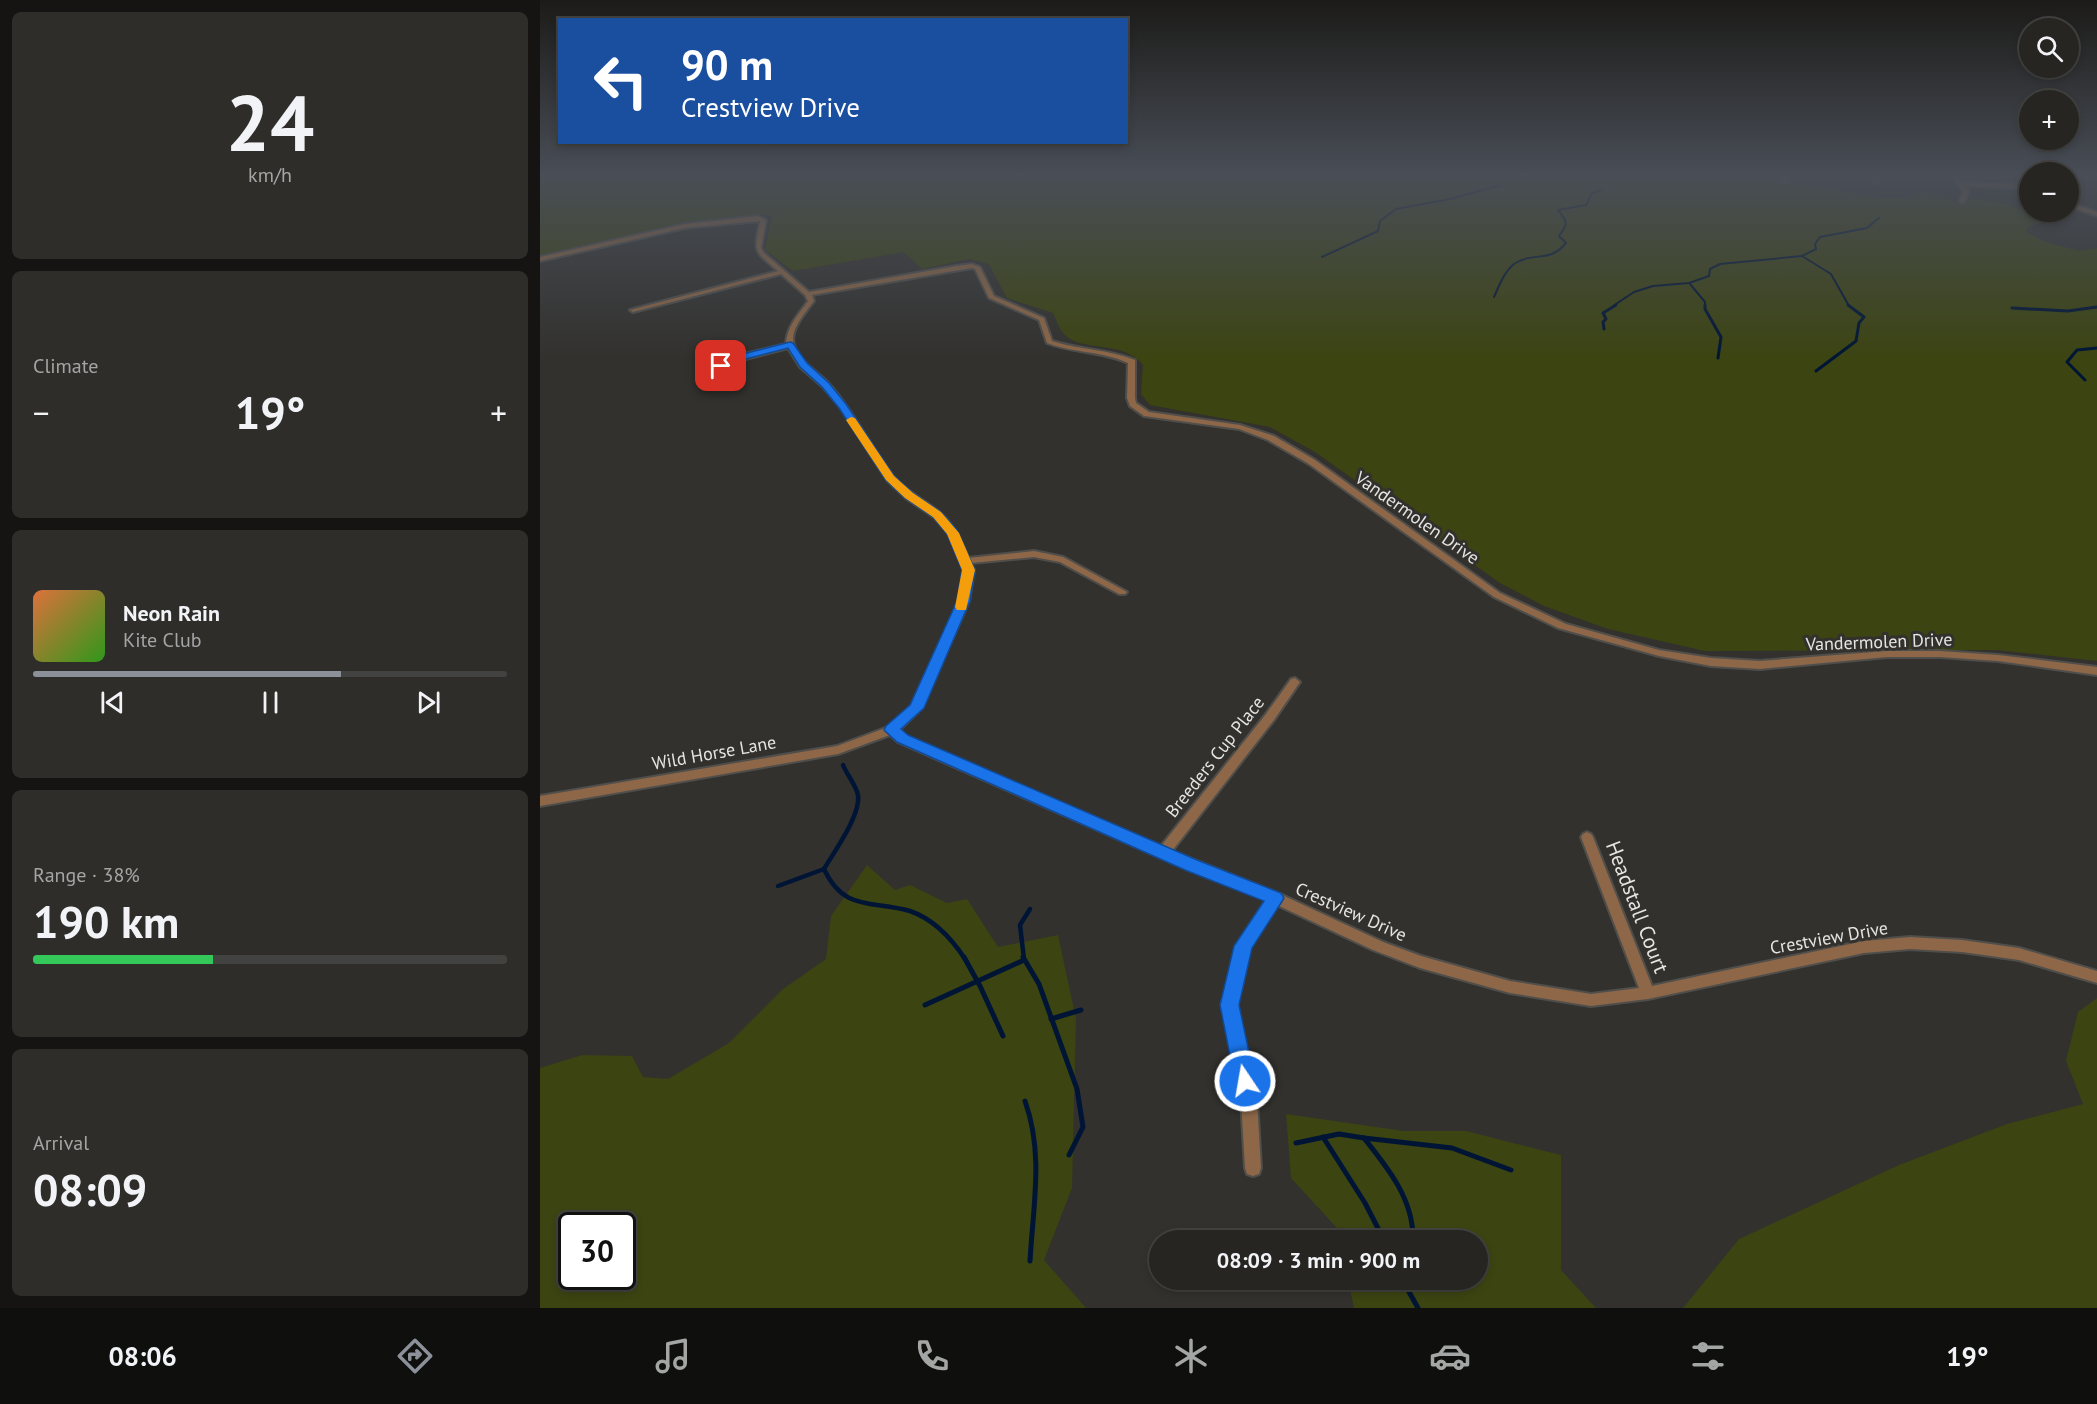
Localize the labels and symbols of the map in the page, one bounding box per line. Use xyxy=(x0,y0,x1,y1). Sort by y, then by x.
pin xyxy=(695,340,746,391)
street label: Vandermolen Drive xyxy=(1350,466,1484,569)
street label: Vandermolen Drive xyxy=(1804,627,1953,656)
street label: Breeders Cup Place xyxy=(1160,692,1269,822)
street label: Wild Horse Lane xyxy=(650,730,778,775)
street label: Headstall Court xyxy=(1600,837,1675,977)
street label: Crestview Drive xyxy=(1292,877,1410,946)
street label: Crestview Drive xyxy=(1768,916,1890,959)
position arrow xyxy=(1213,1049,1277,1113)
speed limit sign: 30 xyxy=(558,1212,636,1290)

